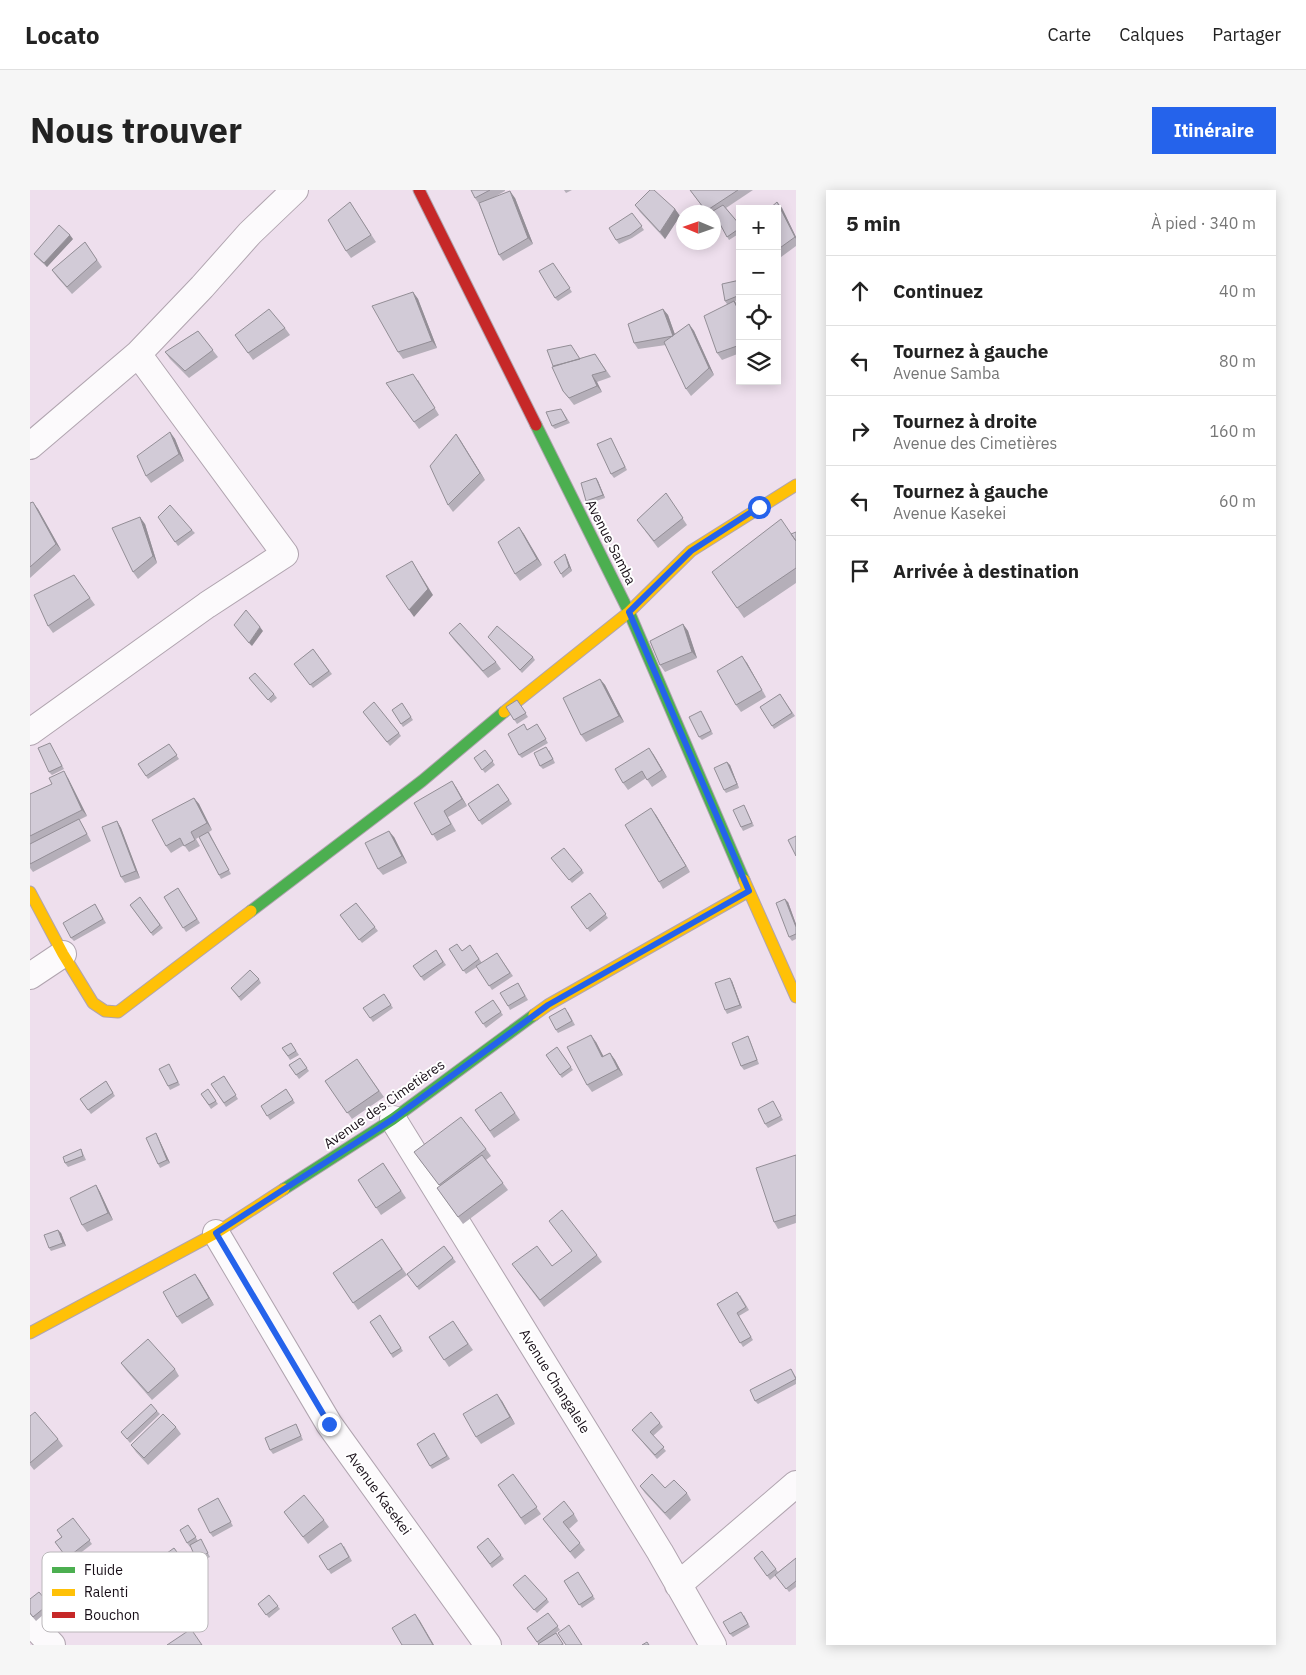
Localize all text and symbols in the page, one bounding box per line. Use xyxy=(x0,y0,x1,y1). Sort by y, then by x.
text: Locato xyxy=(25,19,100,51)
text: Carte xyxy=(1048,23,1091,46)
text: Calques xyxy=(1119,23,1184,46)
text: Partager xyxy=(1212,23,1281,46)
text: Nous trouver xyxy=(30,107,242,153)
button: Itinéraire xyxy=(1152,107,1276,154)
north arrow xyxy=(676,205,721,250)
map controls xyxy=(736,205,781,385)
button: + xyxy=(736,205,781,250)
text: 5 min xyxy=(846,209,901,237)
text: À pied · 340 m xyxy=(1151,213,1256,233)
button: − xyxy=(736,250,781,295)
icon: ahead xyxy=(846,277,874,305)
text: Continuez xyxy=(893,279,983,303)
text: 40 m xyxy=(1219,281,1256,301)
button: locate xyxy=(736,295,781,340)
text: Tournez à gauche xyxy=(893,339,1049,363)
button: layers xyxy=(736,340,781,385)
icon: left xyxy=(846,347,874,375)
text: 80 m xyxy=(1219,351,1256,371)
text: Avenue Samba xyxy=(893,363,1000,383)
text: Tournez à droite xyxy=(893,409,1037,433)
icon: right xyxy=(846,417,874,445)
text: 160 m xyxy=(1209,421,1256,441)
text: Avenue des Cimetières xyxy=(893,433,1057,453)
text: Tournez à gauche xyxy=(893,479,1049,503)
icon: left xyxy=(846,487,874,515)
text: 60 m xyxy=(1219,491,1256,511)
street label: Avenue Samba xyxy=(582,496,640,588)
route start xyxy=(748,496,771,519)
text: Avenue Kasekei xyxy=(893,503,1006,523)
icon: arrive xyxy=(846,557,874,585)
text: Arrivée à destination xyxy=(893,559,1079,583)
street label: Avenue des Cimetières xyxy=(320,1055,448,1153)
street label: Avenue Changalele xyxy=(516,1325,595,1437)
route end xyxy=(318,1413,341,1436)
street label: Avenue Kasekei xyxy=(343,1448,415,1538)
legend xyxy=(42,1552,208,1632)
text: Fluide xyxy=(84,1561,123,1579)
text: Ralenti xyxy=(84,1583,128,1601)
text: Bouchon xyxy=(84,1606,140,1624)

